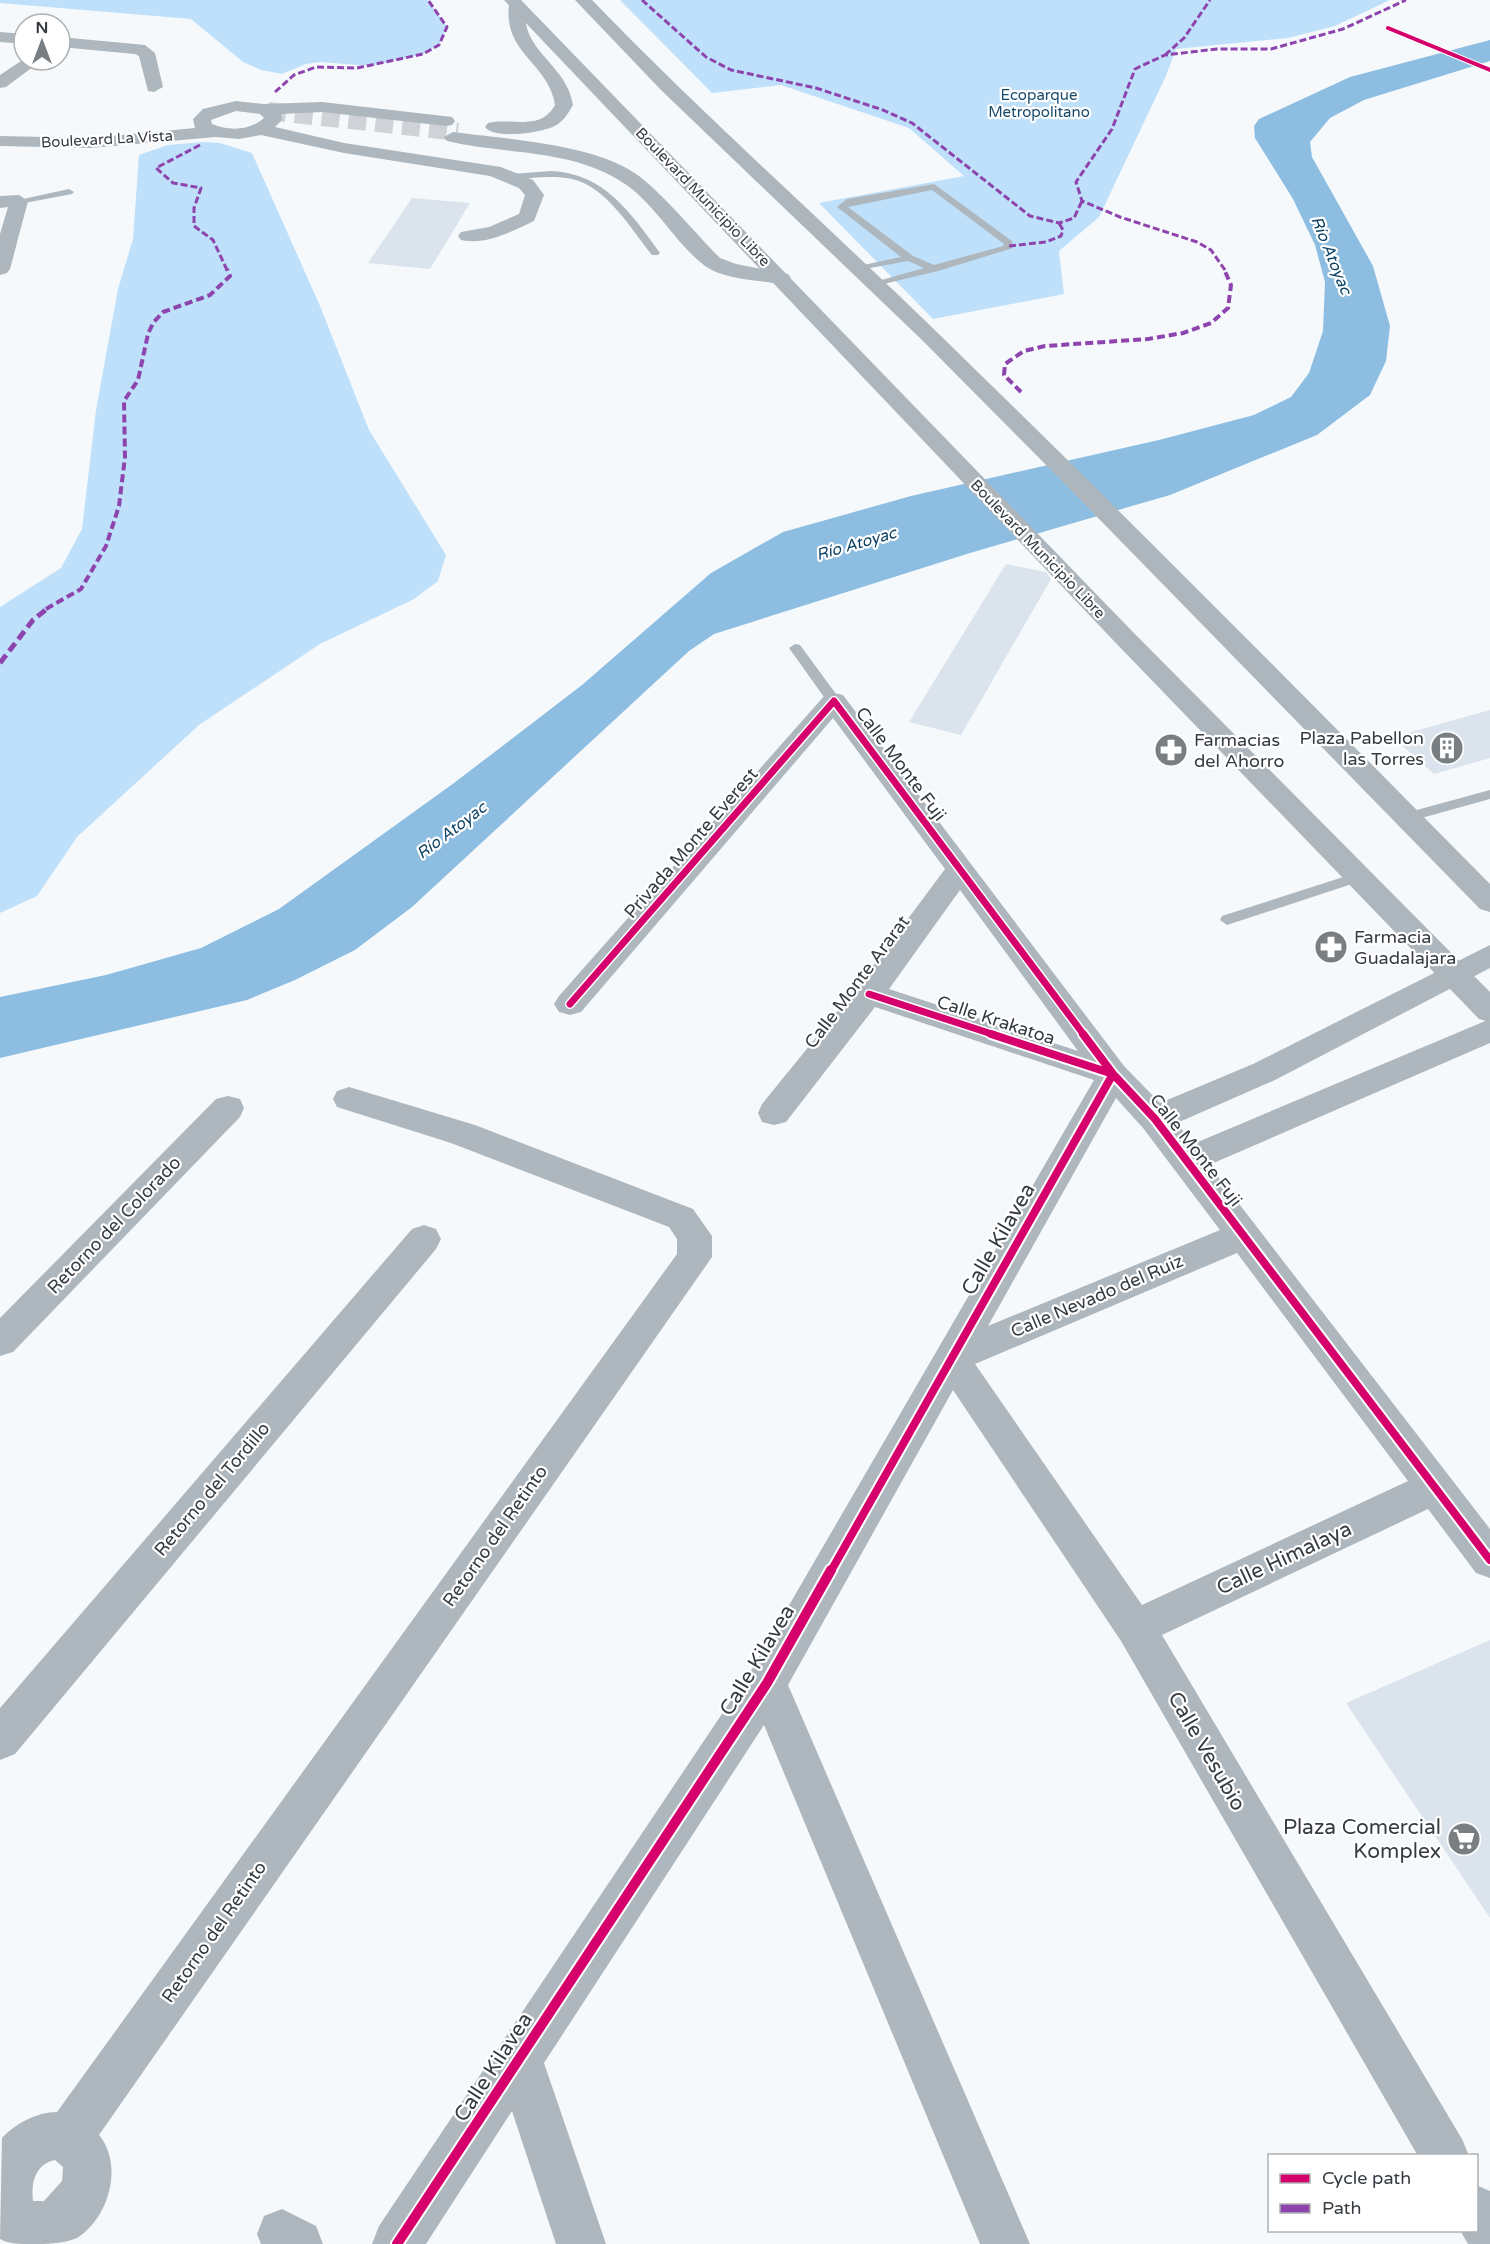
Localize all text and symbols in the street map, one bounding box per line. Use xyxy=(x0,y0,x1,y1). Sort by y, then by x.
north arrow xyxy=(12,12,72,72)
text: N xyxy=(36,18,48,38)
park label: Ecoparque Metropolitano xyxy=(988,86,1090,121)
street label: Boulevard Municipio Libre xyxy=(632,124,774,270)
street label: Boulevard La Vista xyxy=(41,127,173,151)
water label: Río Atoyac xyxy=(1306,213,1356,299)
street label: Boulevard Municipio Libre xyxy=(967,476,1109,622)
water label: Río Atoyac xyxy=(814,523,900,565)
street label: Calle Monte Fuji xyxy=(851,703,951,825)
place label: Plaza Pabellon las Torres xyxy=(1299,727,1424,770)
place label: Farmacias del Ahorro xyxy=(1194,729,1284,772)
building icon: Plaza Pabellon las Torres xyxy=(1429,730,1465,766)
pharmacy icon: Farmacias del Ahorro xyxy=(1153,732,1189,768)
street label: Privada Monte Everest xyxy=(620,763,763,923)
water label: Río Atoyac xyxy=(413,797,492,864)
street label: Calle Monte Ararat xyxy=(800,911,914,1053)
place label: Farmacia Guadalajara xyxy=(1354,926,1456,969)
pharmacy icon: Farmacia Guadalajara xyxy=(1313,929,1349,965)
street label: Calle Krakatoa xyxy=(934,991,1058,1049)
street label: Calle Monte Fuji xyxy=(1145,1089,1247,1211)
street label: Retorno del Colorado xyxy=(43,1152,185,1298)
street label: Calle Kilavea xyxy=(956,1179,1041,1300)
street label: Calle Nevado del Ruiz xyxy=(1007,1250,1187,1342)
street label: Retorno del Tordillo xyxy=(150,1418,274,1560)
street label: Retorno del Retinto xyxy=(438,1461,552,1611)
street label: Calle Himalaya xyxy=(1213,1516,1356,1601)
street label: Calle Kilavea xyxy=(715,1600,800,1720)
street label: Calle Vesubio xyxy=(1162,1687,1251,1815)
place label: Plaza Comercial Komplex xyxy=(1283,1815,1441,1864)
supermarket icon: Plaza Comercial Komplex xyxy=(1446,1821,1482,1857)
street label: Retorno del Retinto xyxy=(157,1857,271,2007)
street label: Calle Kilavea xyxy=(449,2008,538,2127)
legend xyxy=(1268,2154,1478,2232)
text: Cycle path xyxy=(1322,2167,1411,2189)
text: Path xyxy=(1322,2197,1361,2219)

